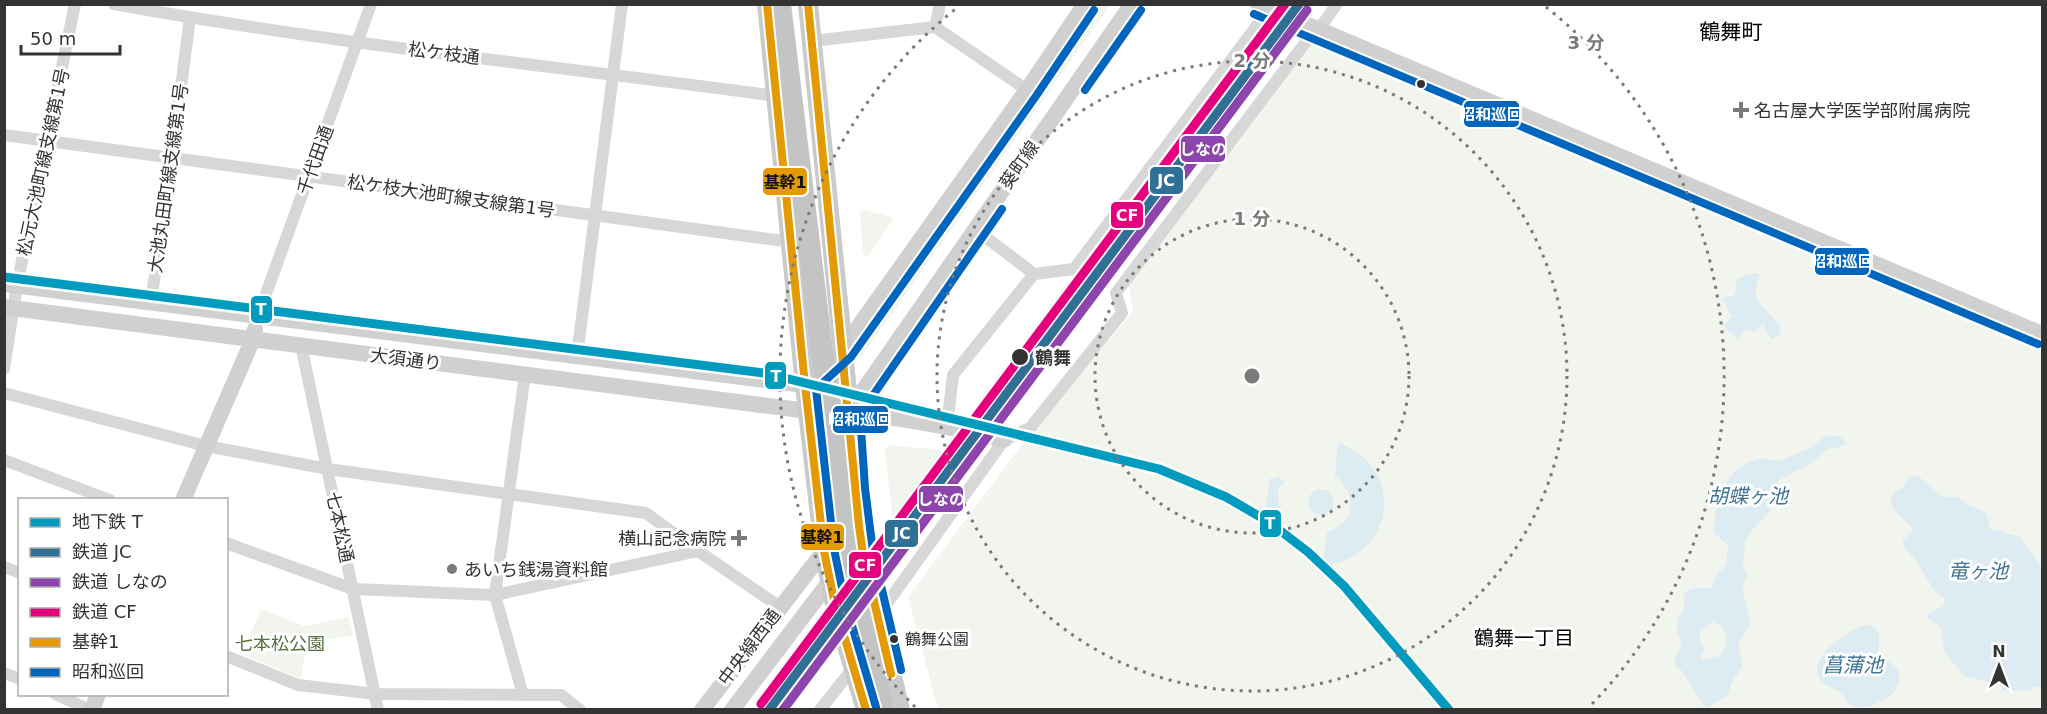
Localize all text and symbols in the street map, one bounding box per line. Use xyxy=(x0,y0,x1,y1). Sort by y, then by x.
scale bar xyxy=(21,18,120,56)
district label: 鶴舞町 xyxy=(1700,20,1763,44)
text: 50 m xyxy=(30,28,76,49)
text: 3 分 xyxy=(1568,32,1604,53)
street label: 松ケ枝通 xyxy=(407,38,481,68)
text: 2 分 xyxy=(1234,50,1270,71)
street label: 松元大池町線支線第1号 xyxy=(13,66,73,258)
unlabelled marker xyxy=(1415,78,1427,90)
street label: 大池丸田町線支線第1号 xyxy=(144,82,192,274)
line badge: 昭和巡回 xyxy=(1463,100,1520,128)
place label: 名古屋大学医学部附属病院 xyxy=(1754,100,1970,121)
marker: 名古屋大学医学部附属病院 xyxy=(1732,101,1750,119)
text: 昭和巡回 xyxy=(1459,105,1523,124)
street label: 千代田通 xyxy=(293,123,337,197)
line badge: しなの xyxy=(1180,135,1226,163)
street label: 葵町線 xyxy=(995,137,1043,193)
text: しなの xyxy=(1179,140,1227,159)
line badge: JC xyxy=(1149,166,1184,195)
line badge: 基幹1 xyxy=(762,167,808,196)
street label: 松ケ枝大池町線支線第1号 xyxy=(346,171,556,221)
text: JC xyxy=(1156,171,1175,190)
text: 基幹1 xyxy=(763,173,807,192)
line badge: CF xyxy=(1110,201,1144,229)
text: CF xyxy=(1116,206,1138,225)
text: 1 分 xyxy=(1234,208,1270,229)
line badge: 昭和巡回 xyxy=(1814,247,1870,276)
text: 昭和巡回 xyxy=(1810,252,1874,271)
line badge: T xyxy=(250,295,273,324)
text: T xyxy=(256,300,267,319)
street label: 大須通り xyxy=(369,344,443,374)
marker: 鶴舞 xyxy=(1010,347,1030,367)
place label: 鶴舞 xyxy=(1035,347,1071,368)
line badge: T xyxy=(764,361,787,390)
centre of rings xyxy=(1242,366,1262,386)
text: T xyxy=(771,367,782,386)
line badge: 昭和巡回 xyxy=(832,405,889,434)
text: 昭和巡回 xyxy=(828,410,892,429)
water label: 胡蝶ヶ池 xyxy=(1708,484,1790,508)
line badge: しなの xyxy=(918,485,964,513)
street label: 七本松通 xyxy=(322,490,358,564)
text: しなの xyxy=(917,490,965,509)
legend xyxy=(18,498,228,696)
line badge: T xyxy=(1259,509,1282,538)
text: 地下鉄 T xyxy=(72,511,144,532)
text: T xyxy=(1265,514,1276,533)
line badge: JC xyxy=(884,519,919,548)
line badge: 基幹1 xyxy=(800,523,845,551)
text: JC xyxy=(892,524,911,543)
place label: 横山記念病院 xyxy=(618,528,726,549)
text: 基幹1 xyxy=(800,528,844,547)
marker: 横山記念病院 xyxy=(730,529,748,547)
text: 鉄道 JC xyxy=(72,541,132,562)
line badge: CF xyxy=(848,551,882,579)
text: CF xyxy=(854,556,876,575)
place label: あいち銭湯資料館 xyxy=(464,559,608,580)
water label: 竜ヶ池 xyxy=(1948,559,2010,583)
marker: あいち銭湯資料館 xyxy=(445,562,459,576)
text: 鉄道 しなの xyxy=(72,571,168,592)
text: 鉄道 CF xyxy=(72,601,137,622)
street label: 中央線西通 xyxy=(714,605,784,689)
district label: 鶴舞一丁目 xyxy=(1474,626,1574,650)
place label: 鶴舞公園 xyxy=(905,630,969,649)
text: 基幹1 xyxy=(72,631,119,652)
park label: 七本松公園 xyxy=(235,633,325,654)
marker: 鶴舞公園 xyxy=(888,633,900,645)
north arrow xyxy=(1969,636,2029,696)
text: N xyxy=(1992,642,2006,661)
water label: 菖蒲池 xyxy=(1823,653,1885,677)
text: 昭和巡回 xyxy=(72,661,144,682)

